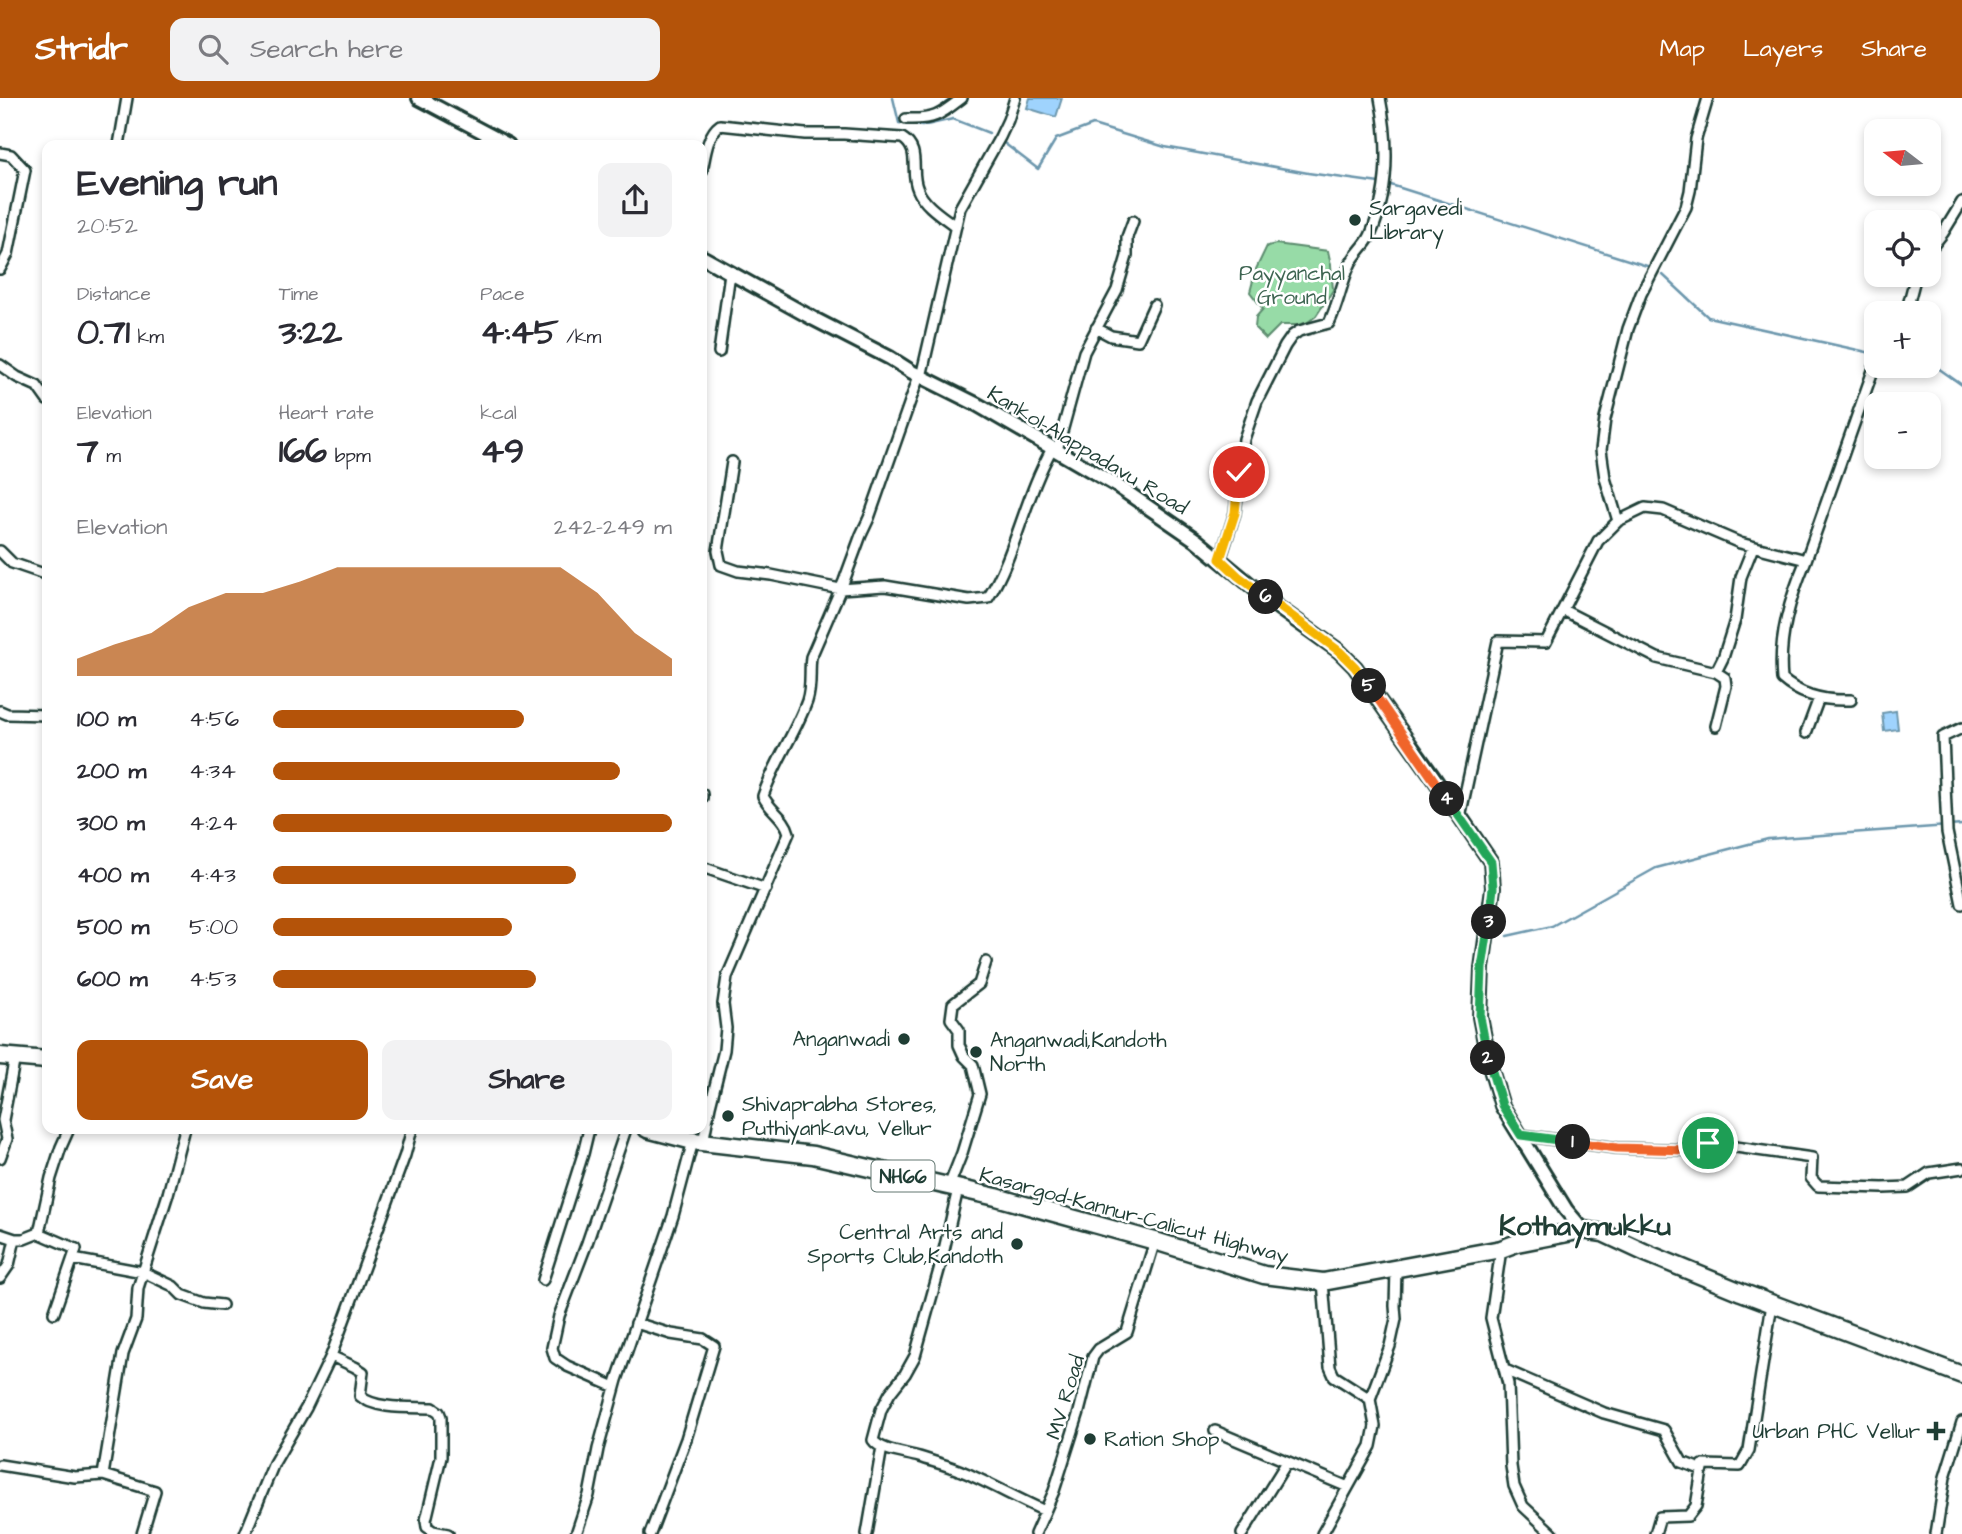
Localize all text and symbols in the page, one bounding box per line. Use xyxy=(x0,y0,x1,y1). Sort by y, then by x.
search box xyxy=(170,18,660,81)
text: Stridr xyxy=(35,26,128,72)
icon: search xyxy=(194,30,232,68)
text: Search here xyxy=(250,31,403,67)
text: Map xyxy=(1660,32,1705,66)
text: Layers xyxy=(1743,32,1823,66)
text: Share xyxy=(1861,32,1927,66)
north arrow xyxy=(1864,119,1941,196)
map controls xyxy=(1864,119,1941,469)
text: Evening run xyxy=(77,158,278,210)
button: share xyxy=(598,163,672,237)
place label: Sargavedi Library xyxy=(1369,194,1462,249)
text: 20:52 xyxy=(77,210,138,242)
button: locate xyxy=(1864,210,1941,287)
marker: Sargavedi Library xyxy=(1347,212,1363,228)
park label: Payyanchal Ground xyxy=(1239,259,1345,312)
text: Distance xyxy=(77,281,151,308)
text: Time xyxy=(279,281,318,308)
text: Pace xyxy=(480,281,524,308)
button: + xyxy=(1864,301,1941,378)
text: 0.71 xyxy=(77,308,130,357)
text: 3:22 xyxy=(279,308,342,357)
text: 4:45 xyxy=(480,308,559,357)
text: km xyxy=(130,324,164,351)
text: /km xyxy=(559,324,601,351)
street label: Kankol-Alappadavu Road xyxy=(981,379,1194,523)
button: − xyxy=(1864,392,1941,469)
text: Elevation xyxy=(77,400,152,427)
text: Heart rate xyxy=(279,400,374,427)
text: kcal xyxy=(480,400,517,427)
text: 7 xyxy=(77,427,99,476)
text: 166 xyxy=(279,427,327,476)
text: 49 xyxy=(480,427,524,476)
pin xyxy=(1209,442,1269,502)
text: m xyxy=(99,443,121,470)
text: bpm xyxy=(327,443,371,470)
icon: check xyxy=(1220,453,1258,491)
text: Elevation xyxy=(77,511,168,543)
text: 242–249 m xyxy=(554,511,672,543)
pin: 6 xyxy=(1248,580,1284,614)
text: 6 xyxy=(1260,583,1271,610)
pin: 5 xyxy=(1352,668,1386,704)
text: 5 xyxy=(1362,672,1375,699)
text: 100 m xyxy=(77,703,136,735)
text: 4:56 xyxy=(189,703,239,735)
text: 200 m xyxy=(77,755,146,787)
text: 4:34 xyxy=(189,755,236,787)
pin: 4 xyxy=(1430,782,1464,816)
text: 4 xyxy=(1440,785,1453,812)
text: 300 m xyxy=(77,807,145,839)
text: 4:24 xyxy=(189,807,237,839)
text: 400 m xyxy=(77,859,149,891)
text: 4:43 xyxy=(189,859,236,891)
pin: 3 xyxy=(1472,904,1506,940)
text: 3 xyxy=(1484,908,1493,935)
text: 500 m xyxy=(77,911,149,943)
text: 5:00 xyxy=(189,911,238,943)
text: 600 m xyxy=(77,963,148,995)
text: 4:53 xyxy=(189,963,236,995)
place label: Anganwadi xyxy=(792,1025,890,1056)
place label: Anganwadi,Kandoth North xyxy=(990,1026,1167,1079)
marker: Anganwadi xyxy=(896,1031,912,1047)
button: Save xyxy=(77,1040,368,1120)
button: Share xyxy=(382,1040,672,1120)
pin: 2 xyxy=(1470,1040,1506,1076)
marker: Anganwadi,Kandoth North xyxy=(968,1044,984,1060)
text: 2 xyxy=(1482,1044,1493,1071)
place label: Shivaprabha Stores, Puthiyankavu, Vellur xyxy=(742,1090,937,1145)
marker: Shivaprabha Stores, Puthiyankavu, Vellur xyxy=(720,1108,736,1124)
pin xyxy=(1678,1113,1738,1173)
pin: 1 xyxy=(1556,1124,1590,1160)
icon: arrive xyxy=(1689,1124,1727,1162)
text: 1 xyxy=(1571,1128,1574,1155)
road number: NH66 xyxy=(872,1160,934,1192)
street label: Kasargod-Kannur-Calicut Highway xyxy=(976,1160,1292,1273)
district label: Kothaymukku xyxy=(1499,1207,1671,1249)
place label: Central Arts and Sports Club,Kandoth xyxy=(807,1218,1004,1272)
marker: Central Arts and Sports Club,Kandoth xyxy=(1009,1236,1025,1252)
street label: MV Road xyxy=(1039,1351,1092,1443)
place label: Urban PHC Vellur xyxy=(1752,1417,1920,1446)
marker: Urban PHC Vellur xyxy=(1926,1421,1946,1441)
place label: Ration Shop xyxy=(1104,1425,1220,1455)
marker: Ration Shop xyxy=(1082,1431,1098,1447)

